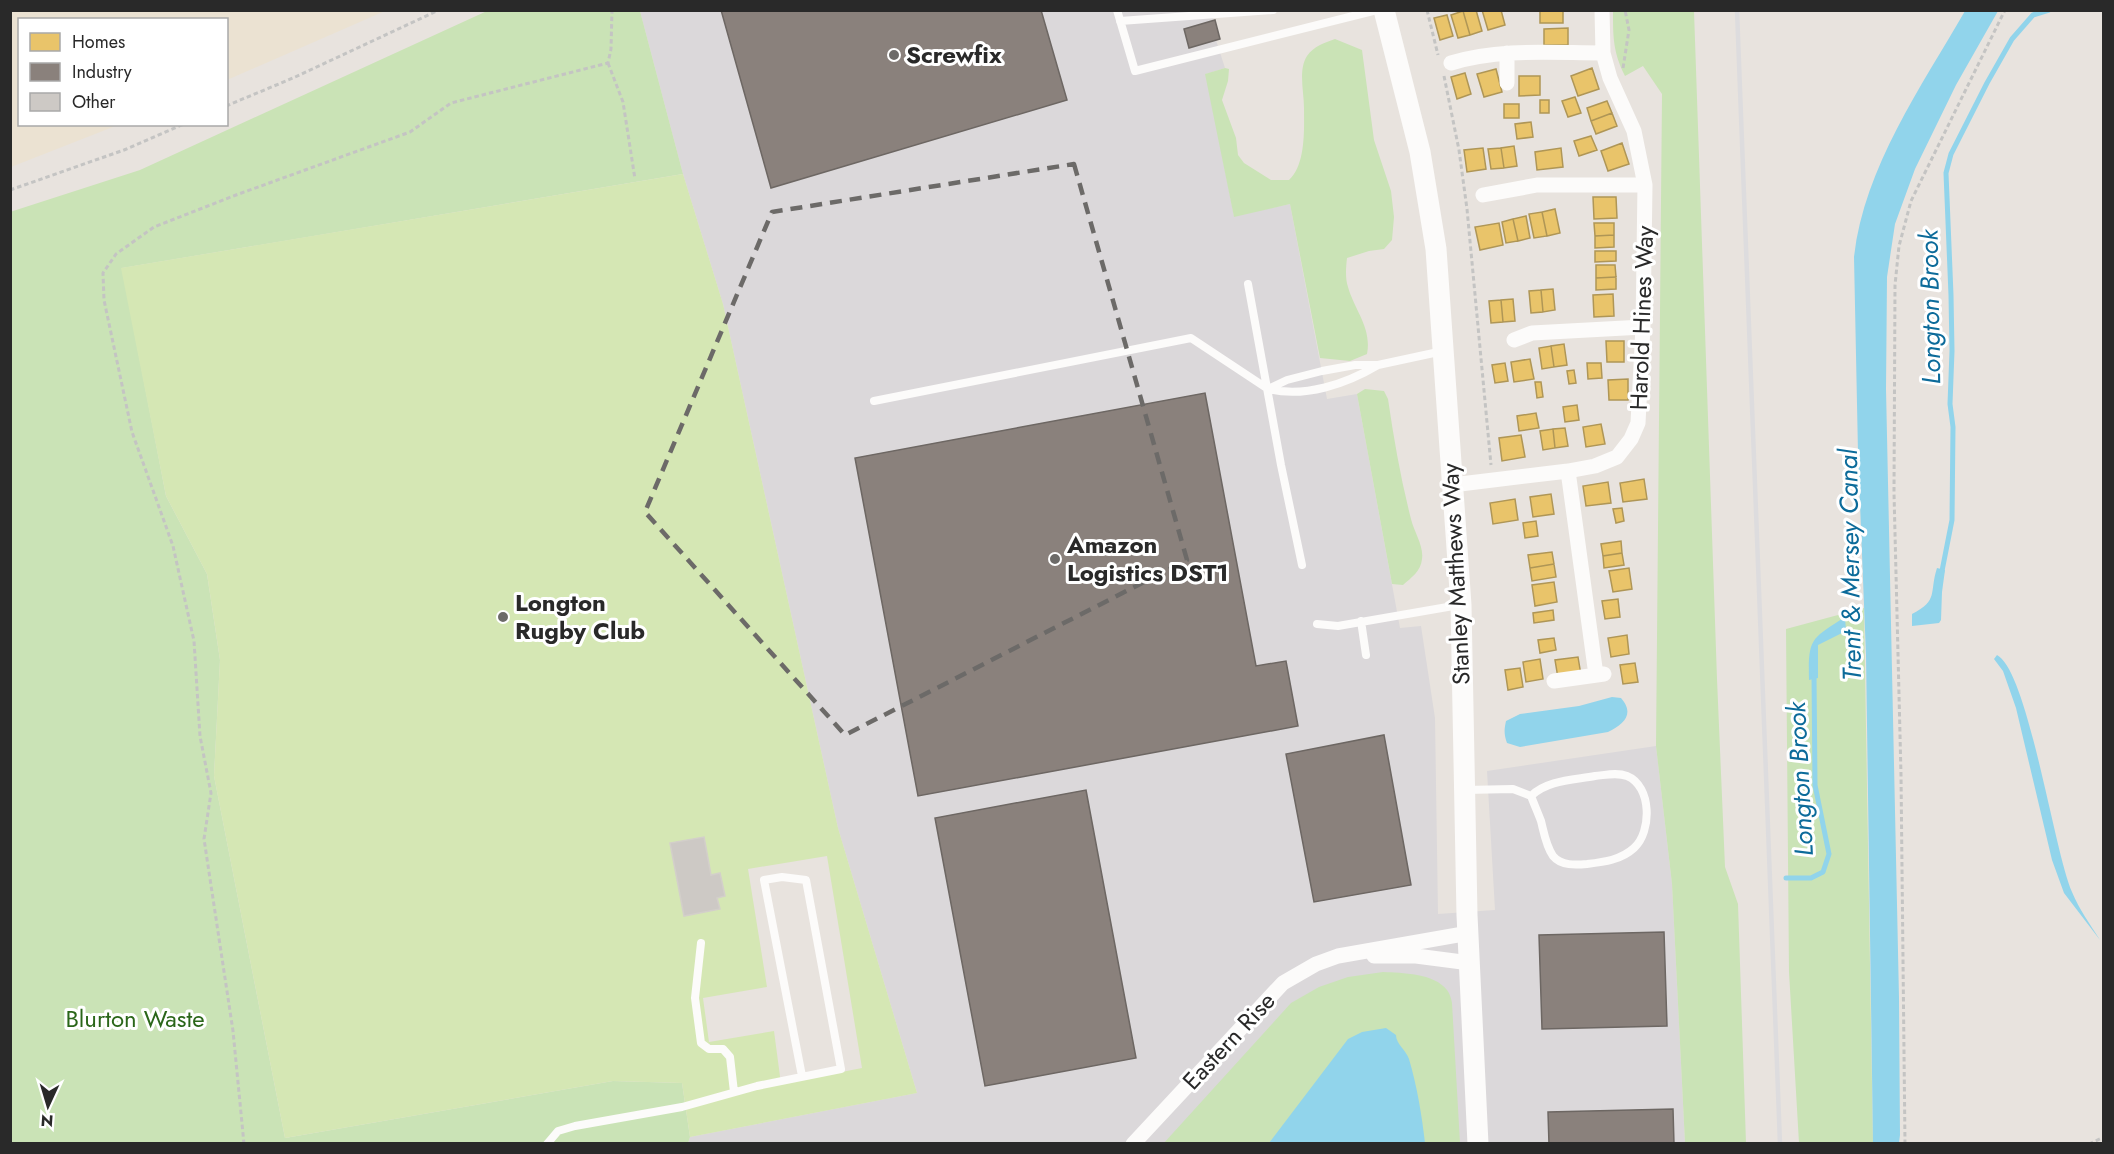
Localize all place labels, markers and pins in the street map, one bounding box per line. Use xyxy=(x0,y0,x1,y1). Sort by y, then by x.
place label: Screwfix xyxy=(906,37,1002,72)
marker: Screwfix xyxy=(887,48,901,62)
place label: Amazon Logistics DST1 xyxy=(1066,527,1229,590)
marker: Amazon Logistics DST1 xyxy=(1048,552,1062,566)
place label: Longton Rugby Club xyxy=(515,585,645,648)
marker: Longton Rugby Club xyxy=(496,610,510,624)

